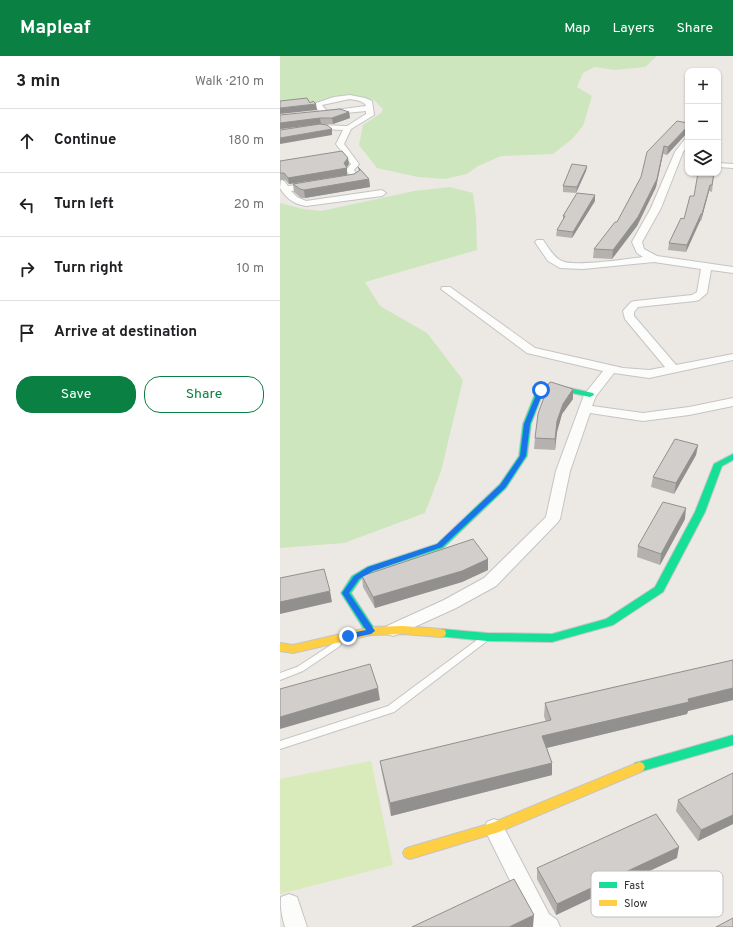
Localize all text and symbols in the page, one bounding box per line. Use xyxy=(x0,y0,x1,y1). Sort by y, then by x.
text: Mapleaf xyxy=(20,16,91,40)
text: Map xyxy=(564,20,590,37)
text: Layers xyxy=(612,20,654,37)
text: Share xyxy=(676,20,713,37)
map controls xyxy=(685,68,721,176)
button: + xyxy=(685,68,721,104)
text: 3 min xyxy=(16,71,60,93)
text: Walk · 210 m xyxy=(195,74,264,90)
button: − xyxy=(685,104,721,140)
icon: ahead xyxy=(16,130,38,152)
text: Continue xyxy=(54,131,116,150)
text: 180 m xyxy=(229,133,264,149)
button: layers xyxy=(685,140,721,176)
icon: left xyxy=(16,194,38,216)
text: Turn left xyxy=(54,195,114,214)
text: 20 m xyxy=(234,197,264,213)
icon: right xyxy=(16,258,38,280)
text: Turn right xyxy=(54,259,123,278)
text: 10 m xyxy=(237,261,264,277)
icon: arrive xyxy=(16,322,38,344)
text: Arrive at destination xyxy=(54,323,197,342)
button: Save xyxy=(16,376,136,413)
button: Share xyxy=(144,376,264,413)
route start xyxy=(532,381,550,399)
route end xyxy=(339,627,357,645)
legend xyxy=(591,871,723,917)
text: Fast xyxy=(624,879,644,893)
text: Slow xyxy=(624,897,647,911)

